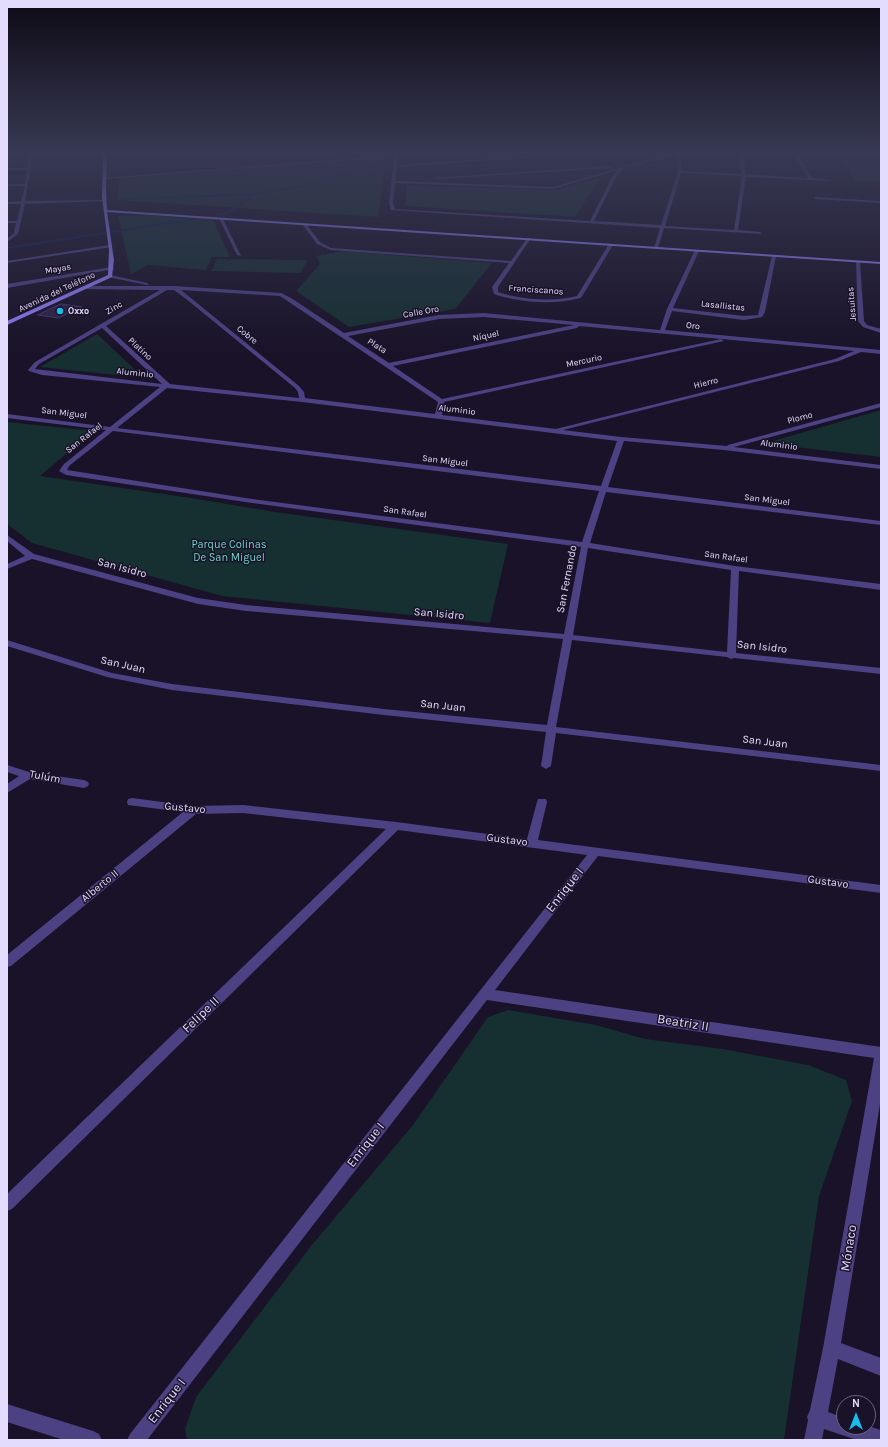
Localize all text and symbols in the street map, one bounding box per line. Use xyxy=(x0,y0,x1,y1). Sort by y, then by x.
street label: Mayas xyxy=(44,261,72,277)
street label: Avenida del Teléfono xyxy=(17,270,97,314)
street label: Franciscanos xyxy=(508,283,564,297)
street label: Jesuitas xyxy=(845,287,859,321)
street label: Lasallistas xyxy=(700,298,746,314)
street label: Zinc xyxy=(103,299,125,317)
street label: Calle Oro xyxy=(402,304,440,320)
marker: Oxxo xyxy=(55,306,65,316)
place label: Oxxo xyxy=(68,306,89,316)
street label: Oro xyxy=(685,320,701,332)
street label: Cobre xyxy=(234,323,260,347)
street label: Níquel xyxy=(472,328,500,344)
street label: Platino xyxy=(126,335,154,363)
street label: Plata xyxy=(365,336,389,356)
street label: Mercurio xyxy=(565,352,603,370)
street label: Aluminio xyxy=(116,366,154,380)
street label: Hierro xyxy=(693,375,719,391)
street label: Aluminio xyxy=(438,402,476,418)
street label: San Miguel xyxy=(41,405,87,421)
street label: Plomo xyxy=(786,409,814,427)
street label: San Rafael xyxy=(63,420,105,456)
street label: Aluminio xyxy=(760,437,798,453)
street label: San Miguel xyxy=(422,453,468,469)
street label: San Miguel xyxy=(744,492,790,508)
street label: San Rafael xyxy=(383,504,427,520)
park label: Parque Colinas De San Miguel xyxy=(191,538,267,564)
street label: San Fernando xyxy=(554,544,580,614)
street label: San Rafael xyxy=(704,549,748,565)
street label: San Isidro xyxy=(96,555,148,581)
street label: San Isidro xyxy=(413,605,465,623)
street label: San Isidro xyxy=(736,638,788,656)
street label: San Juan xyxy=(99,653,147,677)
street label: San Juan xyxy=(420,697,466,715)
street label: San Juan xyxy=(741,733,789,751)
street label: Tulúm xyxy=(28,768,62,786)
street label: Gustavo xyxy=(164,800,206,816)
street label: Gustavo xyxy=(486,831,528,849)
street label: Enrique I xyxy=(543,864,587,916)
street label: Alberto II xyxy=(79,867,121,905)
street label: Gustavo xyxy=(807,873,849,891)
street label: Felipe II xyxy=(179,994,223,1036)
street label: Beatriz II xyxy=(656,1011,710,1035)
street label: Enrique I xyxy=(344,1119,388,1171)
street label: Mónaco xyxy=(838,1224,860,1272)
street label: Enrique I xyxy=(145,1375,189,1427)
north arrow xyxy=(836,1395,876,1435)
text: N xyxy=(852,1397,860,1410)

